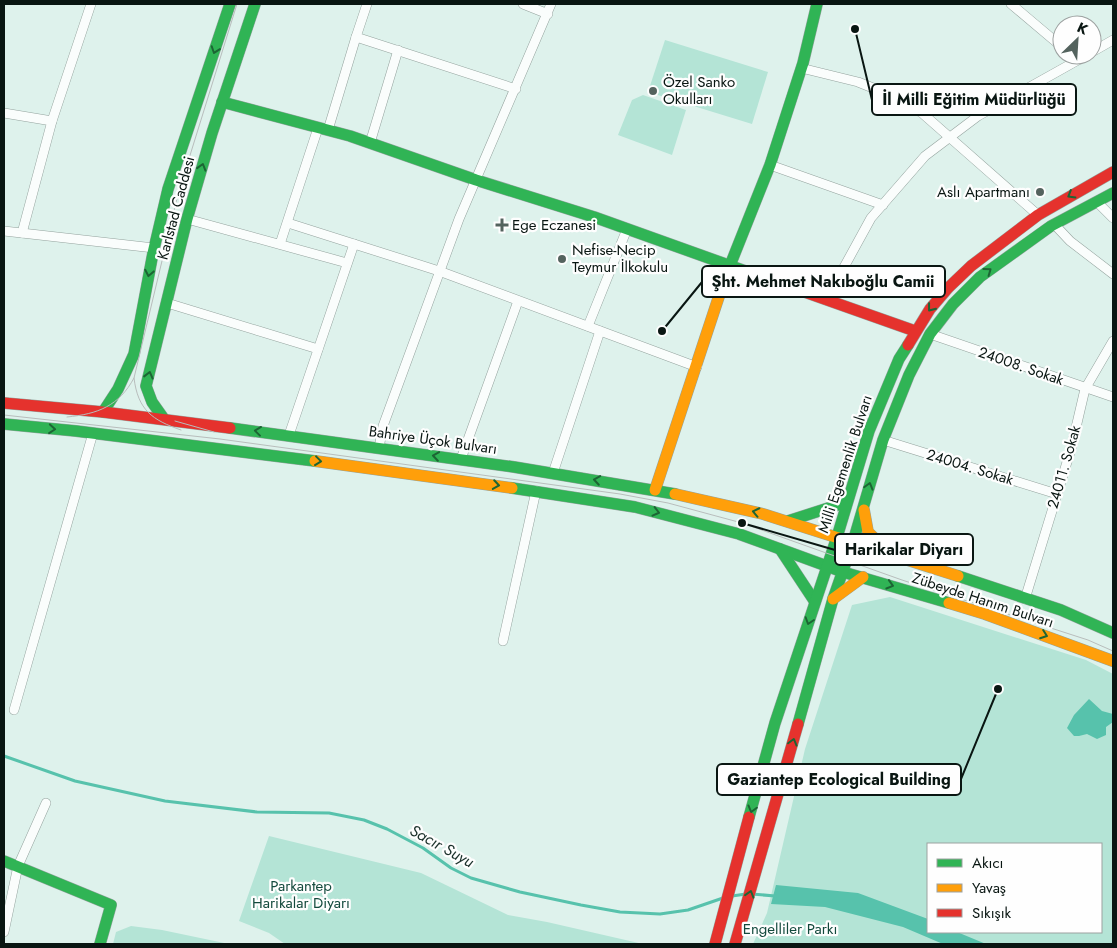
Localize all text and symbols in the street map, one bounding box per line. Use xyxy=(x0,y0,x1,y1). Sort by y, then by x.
north arrow xyxy=(1052,15,1102,65)
text: K xyxy=(1074,17,1091,39)
one-way arrow xyxy=(211,45,221,54)
place label: Özel Sanko Okulları xyxy=(663,71,735,110)
callout: İl Milli Eğitim Müdürlüğü xyxy=(872,84,1076,115)
marker: Özel Sanko Okulları xyxy=(647,85,659,97)
text: İl Milli Eğitim Müdürlüğü xyxy=(882,88,1066,111)
street label: Karlstad Caddesi xyxy=(152,154,200,262)
one-way arrow xyxy=(197,164,207,172)
place label: Aslı Apartmanı xyxy=(937,181,1030,203)
marker: Aslı Apartmanı xyxy=(1034,186,1046,198)
one-way arrow xyxy=(1067,189,1076,199)
place label: Ege Eczanesi xyxy=(512,214,596,236)
marker: Ege Eczanesi xyxy=(496,219,508,231)
place label: Nefise-Necip Teymur İlkokulu xyxy=(572,239,668,278)
marker: Nefise-Necip Teymur İlkokulu xyxy=(556,253,568,265)
callout: Şht. Mehmet Nakıboğlu Camii xyxy=(702,266,945,297)
one-way arrow xyxy=(144,268,155,277)
one-way arrow xyxy=(982,268,992,277)
text: Şht. Mehmet Nakıboğlu Camii xyxy=(711,270,935,293)
one-way arrow xyxy=(929,302,937,311)
street label: 24008. Sokak xyxy=(975,341,1067,391)
one-way arrow xyxy=(143,371,154,380)
street label: Milli Egemenlik Bulvarı xyxy=(812,392,878,536)
street label: Bahriye Üçok Bulvarı xyxy=(367,420,499,460)
street label: 24011. Sokak xyxy=(1042,422,1086,511)
one-way arrow xyxy=(49,423,57,434)
one-way arrow xyxy=(253,426,261,437)
street label: 24004. Sokak xyxy=(924,443,1017,491)
one-way arrow xyxy=(432,451,440,462)
one-way arrow xyxy=(314,455,322,466)
one-way arrow xyxy=(592,476,601,486)
one-way arrow xyxy=(493,479,501,490)
one-way arrow xyxy=(864,482,874,490)
one-way arrow xyxy=(652,507,660,517)
one-way arrow xyxy=(751,507,760,518)
callout: Harikalar Diyarı xyxy=(835,534,973,565)
text: Harikalar Diyarı xyxy=(845,538,963,561)
street label: Zübeyde Hanım Bulvarı xyxy=(909,567,1057,633)
one-way arrow xyxy=(885,580,893,590)
one-way arrow xyxy=(805,616,815,624)
one-way arrow xyxy=(1039,629,1048,639)
one-way arrow xyxy=(787,739,797,747)
callout: Gaziantep Ecological Building xyxy=(717,764,961,795)
text: Gaziantep Ecological Building xyxy=(727,768,951,791)
one-way arrow xyxy=(747,805,757,813)
water label: Sacır Suyu xyxy=(406,819,478,873)
legend xyxy=(927,843,1102,933)
text: Akıcı xyxy=(972,852,1003,874)
park label: Parkantep Harikalar Diyarı xyxy=(252,875,350,914)
text: Yavaş xyxy=(972,877,1006,899)
one-way arrow xyxy=(745,890,755,898)
text: Sıkışık xyxy=(972,902,1012,924)
park label: Engelliler Parkı xyxy=(743,918,837,940)

